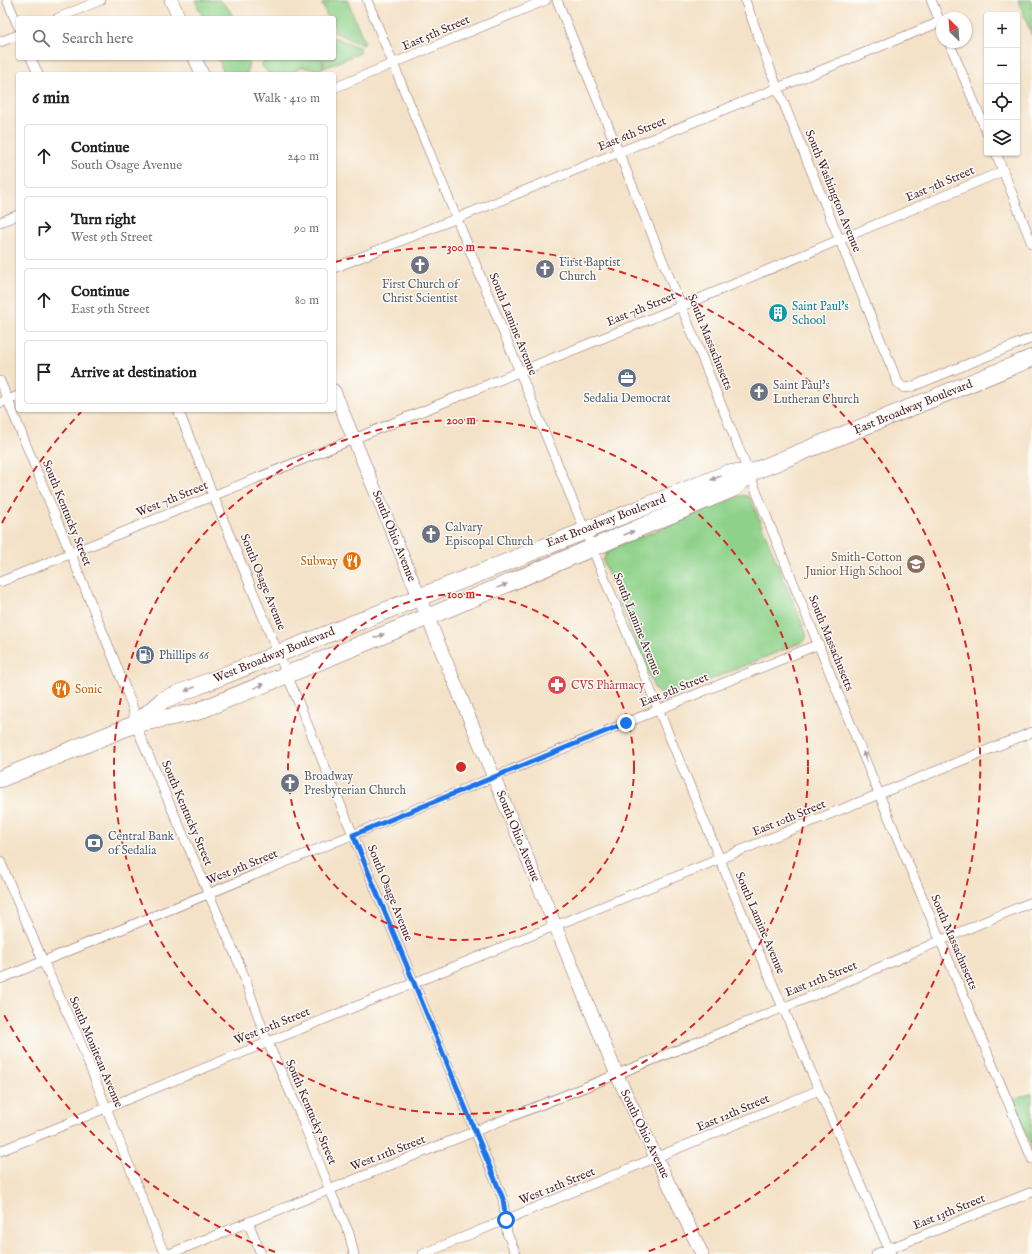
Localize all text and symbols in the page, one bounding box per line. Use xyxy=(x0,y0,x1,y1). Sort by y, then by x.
street label: East 5th Street xyxy=(400,12,472,54)
north arrow xyxy=(936,12,972,48)
map controls xyxy=(984,12,1020,156)
button: + xyxy=(984,12,1020,48)
search box xyxy=(16,16,336,60)
icon: search xyxy=(30,27,52,49)
text: Search here xyxy=(62,29,133,48)
button: − xyxy=(984,48,1020,84)
button: locate xyxy=(984,84,1020,120)
text: 6 min xyxy=(32,88,70,109)
text: Walk · 410 m xyxy=(253,90,320,107)
street label: East 6th Street xyxy=(596,113,668,155)
button: layers xyxy=(984,120,1020,156)
street label: South Washington Avenue xyxy=(802,128,865,255)
text: Continue xyxy=(71,138,129,157)
icon: ahead xyxy=(33,145,55,167)
text: 240 m xyxy=(287,148,319,165)
text: South Osage Avenue xyxy=(71,157,182,174)
street label: East 7th Street xyxy=(903,163,977,205)
text: Turn right xyxy=(71,210,136,229)
icon: right xyxy=(33,217,55,239)
text: 90 m xyxy=(294,220,319,237)
text: West 9th Street xyxy=(71,229,153,246)
text: 300 m xyxy=(447,240,476,255)
church icon: First Church of Christ Scientist xyxy=(409,254,431,276)
place label: First Baptist Church xyxy=(559,255,621,284)
church icon: First Baptist Church xyxy=(534,258,556,280)
street label: South Lamine Avenue xyxy=(486,271,541,378)
place label: First Church of Christ Scientist xyxy=(382,277,461,306)
text: Continue xyxy=(71,282,129,301)
street label: East 7th Street xyxy=(604,288,678,330)
icon: ahead xyxy=(33,289,55,311)
text: 80 m xyxy=(295,292,319,309)
street label: South Massachusetts xyxy=(684,292,736,392)
place label: Saint Paul's School xyxy=(792,299,849,328)
text: East 9th Street xyxy=(71,301,150,318)
building icon: Saint Paul's School xyxy=(767,302,789,324)
icon: arrive xyxy=(33,361,55,383)
text: Arrive at destination xyxy=(71,363,197,382)
office icon: Sedalia Democrat xyxy=(616,367,638,389)
street label: East Broadway Boulevard xyxy=(851,376,975,438)
place label: Saint Paul's Lutheran Church xyxy=(773,378,860,407)
church icon: Saint Paul's Lutheran Church xyxy=(748,381,770,403)
place label: Sedalia Democrat xyxy=(583,391,671,406)
text: 200 m xyxy=(446,413,476,428)
street label: South Kentucky Street xyxy=(39,458,95,568)
one-way arrow xyxy=(709,476,721,482)
street label: West 7th Street xyxy=(134,478,210,520)
street label: South Ohio Avenue xyxy=(369,488,419,584)
street label: East Broadway Boulevard xyxy=(544,491,668,551)
place label: Calvary Episcopal Church xyxy=(445,520,534,550)
church icon: Calvary Episcopal Church xyxy=(420,523,442,545)
one-way arrow xyxy=(623,529,635,535)
street label: South Osage Avenue xyxy=(237,532,289,633)
restaurant icon: Subway xyxy=(341,550,363,572)
place label: Smith-Cotton Junior High School xyxy=(803,550,903,580)
school or university icon: Smith-Cotton Junior High School xyxy=(905,553,927,575)
place label: Subway xyxy=(301,554,338,569)
street label: South Lamine Avenue xyxy=(610,571,665,678)
one-way arrow xyxy=(496,583,508,589)
text: 100 m xyxy=(447,587,476,602)
street label: South Massachusetts xyxy=(805,593,857,693)
street label: West Broadway Boulevard xyxy=(211,624,337,686)
one-way arrow xyxy=(374,633,386,639)
fuel station icon: Phillips 66 xyxy=(134,644,156,666)
place label: Phillips 66 xyxy=(159,648,210,664)
street label: East 9th Street xyxy=(638,669,710,711)
pharmacy icon: CVS Pharmacy xyxy=(546,674,568,696)
restaurant icon: Sonic xyxy=(50,678,72,700)
place label: CVS Pharmacy xyxy=(571,678,645,693)
place label: Sonic xyxy=(75,682,102,697)
one-way arrow xyxy=(254,682,266,688)
one-way arrow xyxy=(184,686,196,692)
route end xyxy=(617,714,635,732)
one-way arrow xyxy=(861,751,867,763)
street label: South Kentucky Street xyxy=(158,758,216,868)
centre of rings xyxy=(454,760,468,774)
place label: Broadway Presbyterian Church xyxy=(304,769,406,798)
church icon: Broadway Presbyterian Church xyxy=(279,772,301,794)
street label: South Ohio Avenue xyxy=(493,788,543,884)
street label: East 10th Street xyxy=(750,796,828,840)
place label: Central Bank of Sedalia xyxy=(108,829,175,858)
bank icon: Central Bank of Sedalia xyxy=(83,832,105,854)
street label: South Osage Avenue xyxy=(364,843,416,944)
street label: West 9th Street xyxy=(204,846,280,888)
street label: South Lamine Avenue xyxy=(732,870,788,977)
street label: South Massachusetts xyxy=(927,892,981,992)
street label: East 11th Street xyxy=(783,958,859,1000)
street label: South Moniteau Avenue xyxy=(66,994,126,1110)
street label: West 10th Street xyxy=(232,1004,312,1048)
street label: South Kentucky Street xyxy=(282,1057,340,1167)
street label: South Ohio Avenue xyxy=(617,1087,673,1181)
street label: East 12th Street xyxy=(694,1091,772,1135)
street label: West 11th Street xyxy=(348,1132,428,1174)
street label: West 12th Street xyxy=(517,1164,597,1208)
street label: East 13th Street xyxy=(911,1191,987,1233)
route start xyxy=(497,1211,515,1229)

